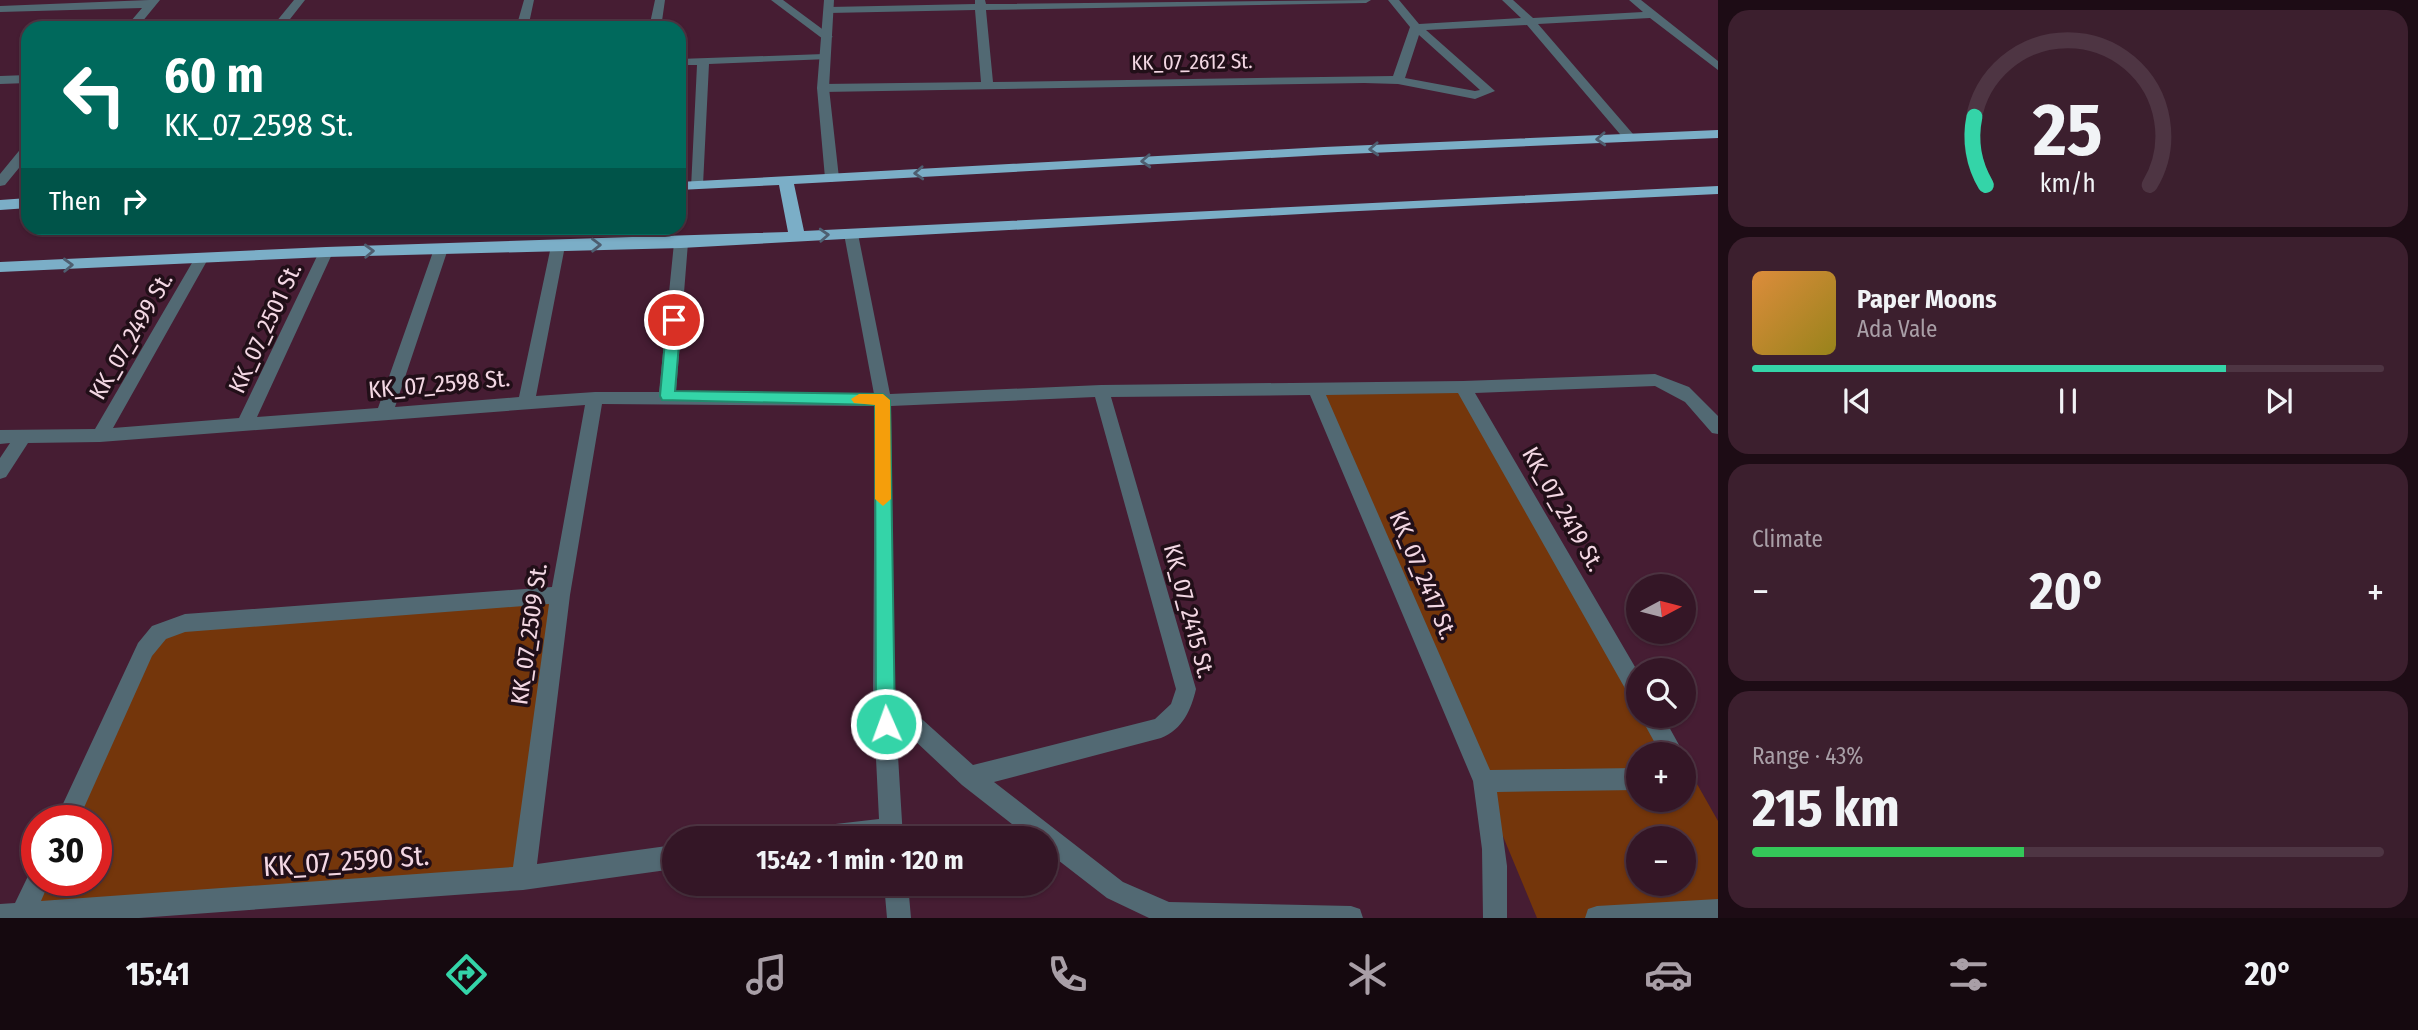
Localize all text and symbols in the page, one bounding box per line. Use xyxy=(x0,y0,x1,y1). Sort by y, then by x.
text: 60 m xyxy=(164,46,264,105)
street label: KK_07_2612 St. xyxy=(1131,48,1253,76)
icon: left xyxy=(49,49,140,140)
text: 25 xyxy=(2032,87,2103,174)
text: KK_07_2598 St. xyxy=(164,106,354,144)
one-way arrow xyxy=(1595,131,1606,146)
one-way arrow xyxy=(1368,141,1379,156)
one-way arrow xyxy=(1141,153,1152,168)
one-way arrow xyxy=(913,165,924,180)
text: km/h xyxy=(2040,168,2096,198)
icon: right xyxy=(115,182,153,220)
text: Then xyxy=(49,186,101,217)
one-way arrow xyxy=(818,228,829,243)
one-way arrow xyxy=(591,238,602,253)
one-way arrow xyxy=(364,243,375,259)
one-way arrow xyxy=(63,257,74,272)
street label: KK_07_2501 St. xyxy=(223,259,307,397)
street label: KK_07_2499 St. xyxy=(83,268,179,404)
text: Paper Moons xyxy=(1857,284,1997,315)
pin xyxy=(644,290,704,350)
icon: arrive xyxy=(655,301,693,339)
text: Ada Vale xyxy=(1857,315,1937,343)
street label: KK_07_2598 St. xyxy=(367,364,511,404)
icon: previous xyxy=(1838,382,1876,420)
icon: pause xyxy=(2049,382,2087,420)
icon: next xyxy=(2260,382,2298,420)
street label: KK_07_2419 St. xyxy=(1516,442,1610,576)
street label: KK_07_2417 St. xyxy=(1383,507,1463,643)
text: Climate xyxy=(1752,525,1823,553)
street label: KK_07_2415 St. xyxy=(1158,541,1220,681)
text: 20° xyxy=(2030,560,2106,623)
street label: KK_07_2509 St. xyxy=(505,561,553,707)
text: − xyxy=(1752,569,1769,615)
text: + xyxy=(2367,569,2384,615)
north arrow xyxy=(1626,574,1696,644)
map controls xyxy=(1626,574,1696,896)
button: search xyxy=(1626,658,1696,728)
position arrow xyxy=(849,687,923,761)
button: + xyxy=(1626,742,1696,812)
text: Range · 43% xyxy=(1752,742,1864,770)
text: 215 km xyxy=(1752,777,1900,840)
speed limit sign: 30 xyxy=(21,805,112,896)
button: − xyxy=(1626,826,1696,896)
street label: KK_07_2590 St. xyxy=(262,839,430,883)
text: 15:42 · 1 min · 120 m xyxy=(756,845,964,876)
icon: directions xyxy=(442,950,491,999)
icon: music xyxy=(742,950,791,999)
icon: phone xyxy=(1043,950,1092,999)
icon: climate xyxy=(1343,950,1392,999)
icon: car xyxy=(1644,950,1693,999)
icon: filters xyxy=(1944,950,1993,999)
text: 15:41 xyxy=(126,955,190,993)
text: 20° xyxy=(2245,955,2292,993)

